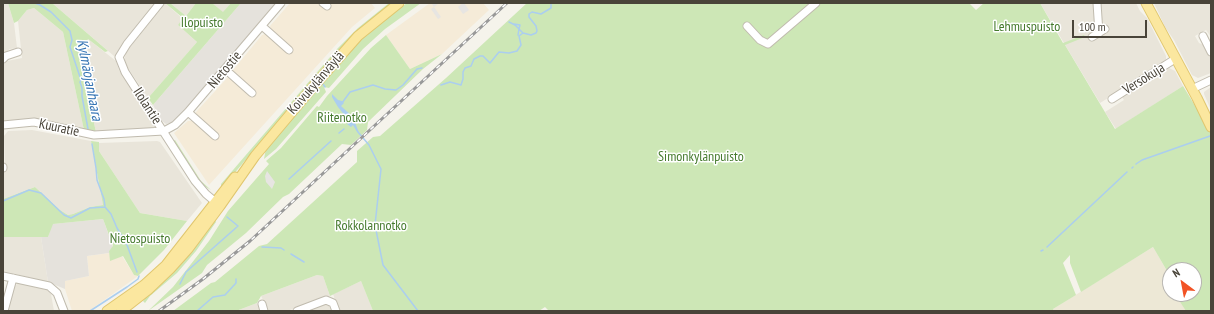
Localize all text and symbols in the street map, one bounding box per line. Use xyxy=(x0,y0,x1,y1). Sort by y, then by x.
scale bar xyxy=(1074,12,1149,38)
park label: Ilopuisto xyxy=(181,15,223,31)
park label: Lehmuspuisto xyxy=(994,19,1060,35)
text: 100 m xyxy=(1079,19,1106,34)
water label: Kylmäojanhaara xyxy=(72,38,106,122)
street label: Nietostie xyxy=(205,48,245,92)
street label: Koivukylänväylä xyxy=(284,48,348,118)
street label: Versokuja xyxy=(1120,60,1168,98)
street label: Ilolantie xyxy=(129,85,165,127)
park label: Riitenotko xyxy=(317,110,367,126)
street label: Kuuratie xyxy=(37,116,81,140)
park label: Simonkylänpuisto xyxy=(658,149,744,165)
park label: Rokkolannotko xyxy=(335,218,407,234)
park label: Nietospuisto xyxy=(110,231,170,247)
north arrow xyxy=(1162,262,1202,302)
text: N xyxy=(1170,265,1182,280)

